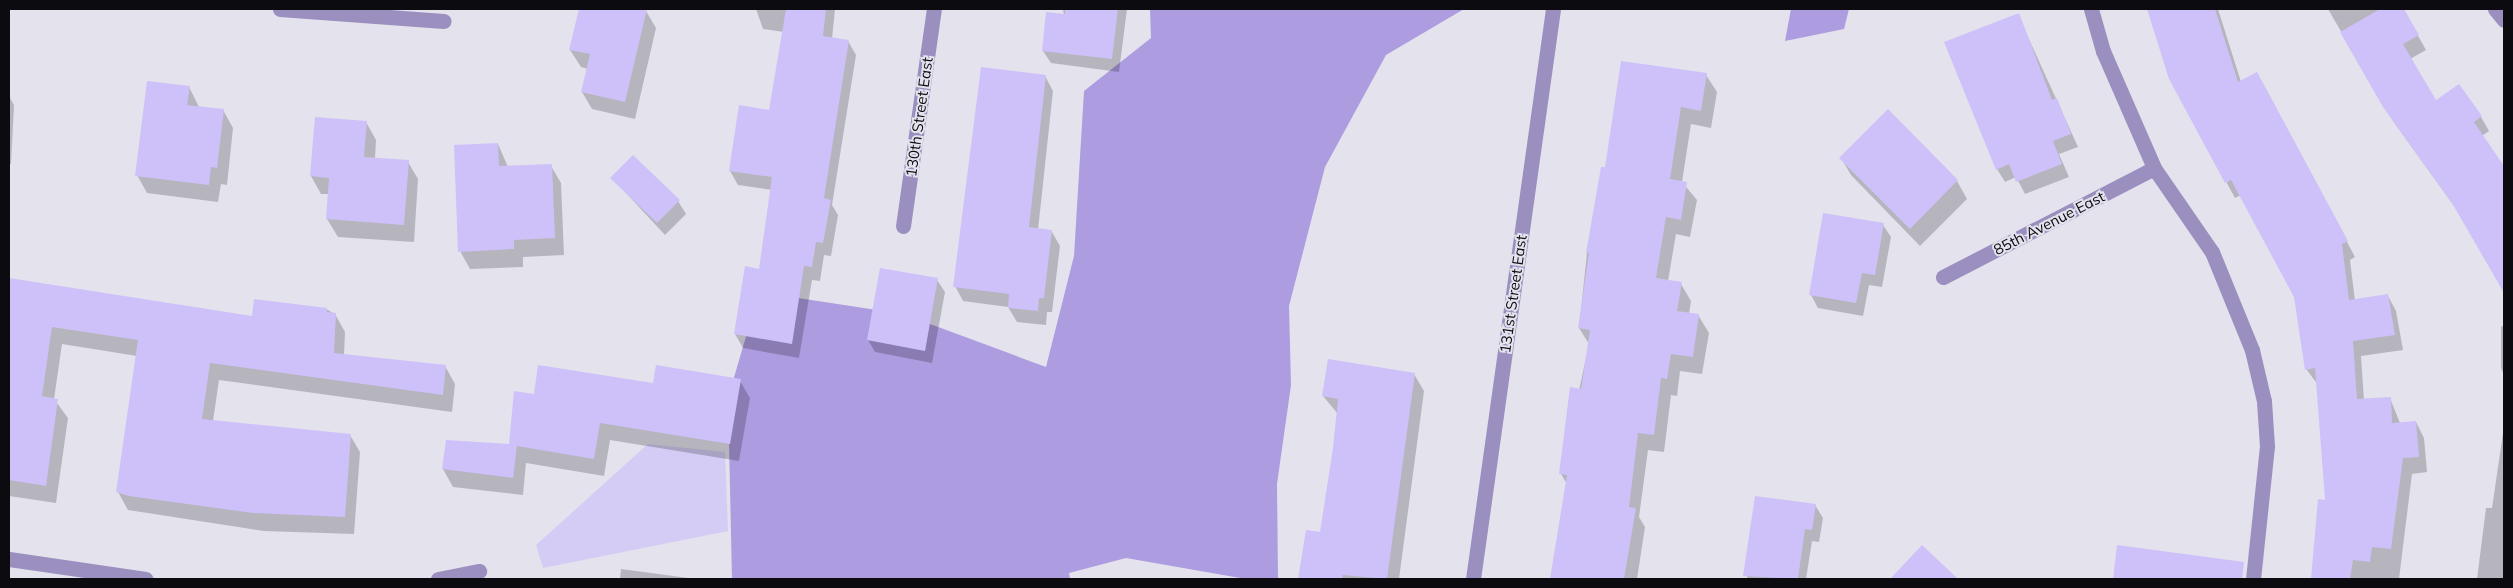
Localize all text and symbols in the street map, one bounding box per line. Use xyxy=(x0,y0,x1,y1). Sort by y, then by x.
street label: 130th Street East xyxy=(902,56,936,178)
street label: 85th Avenue East xyxy=(1990,187,2108,259)
street label: 131st Street East xyxy=(1496,234,1530,354)

